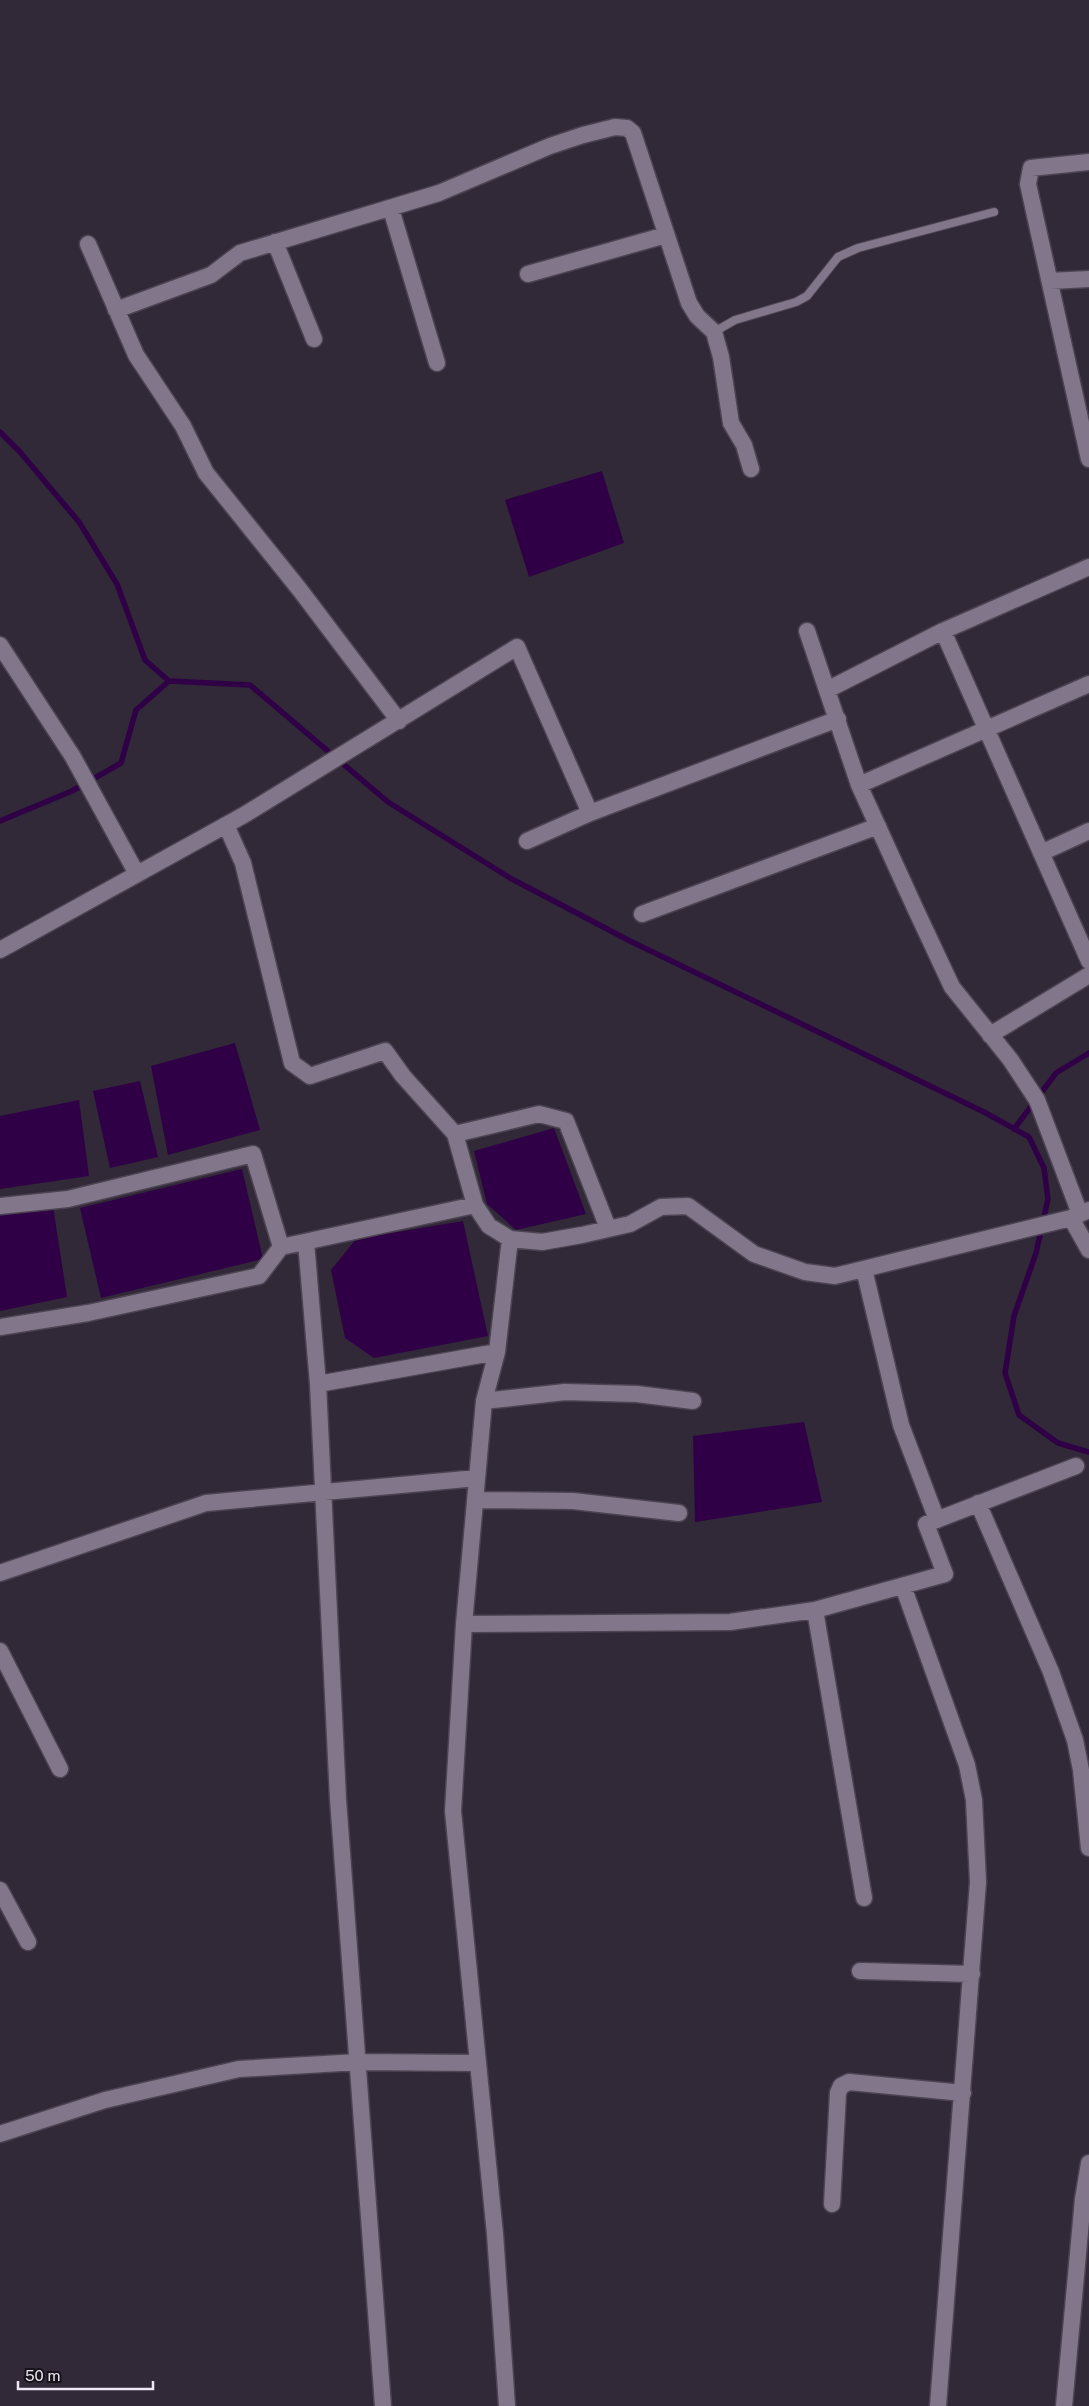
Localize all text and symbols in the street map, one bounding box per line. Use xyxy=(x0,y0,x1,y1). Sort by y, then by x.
scale bar xyxy=(18,2358,152,2390)
text: 50 m xyxy=(25,2367,60,2384)

